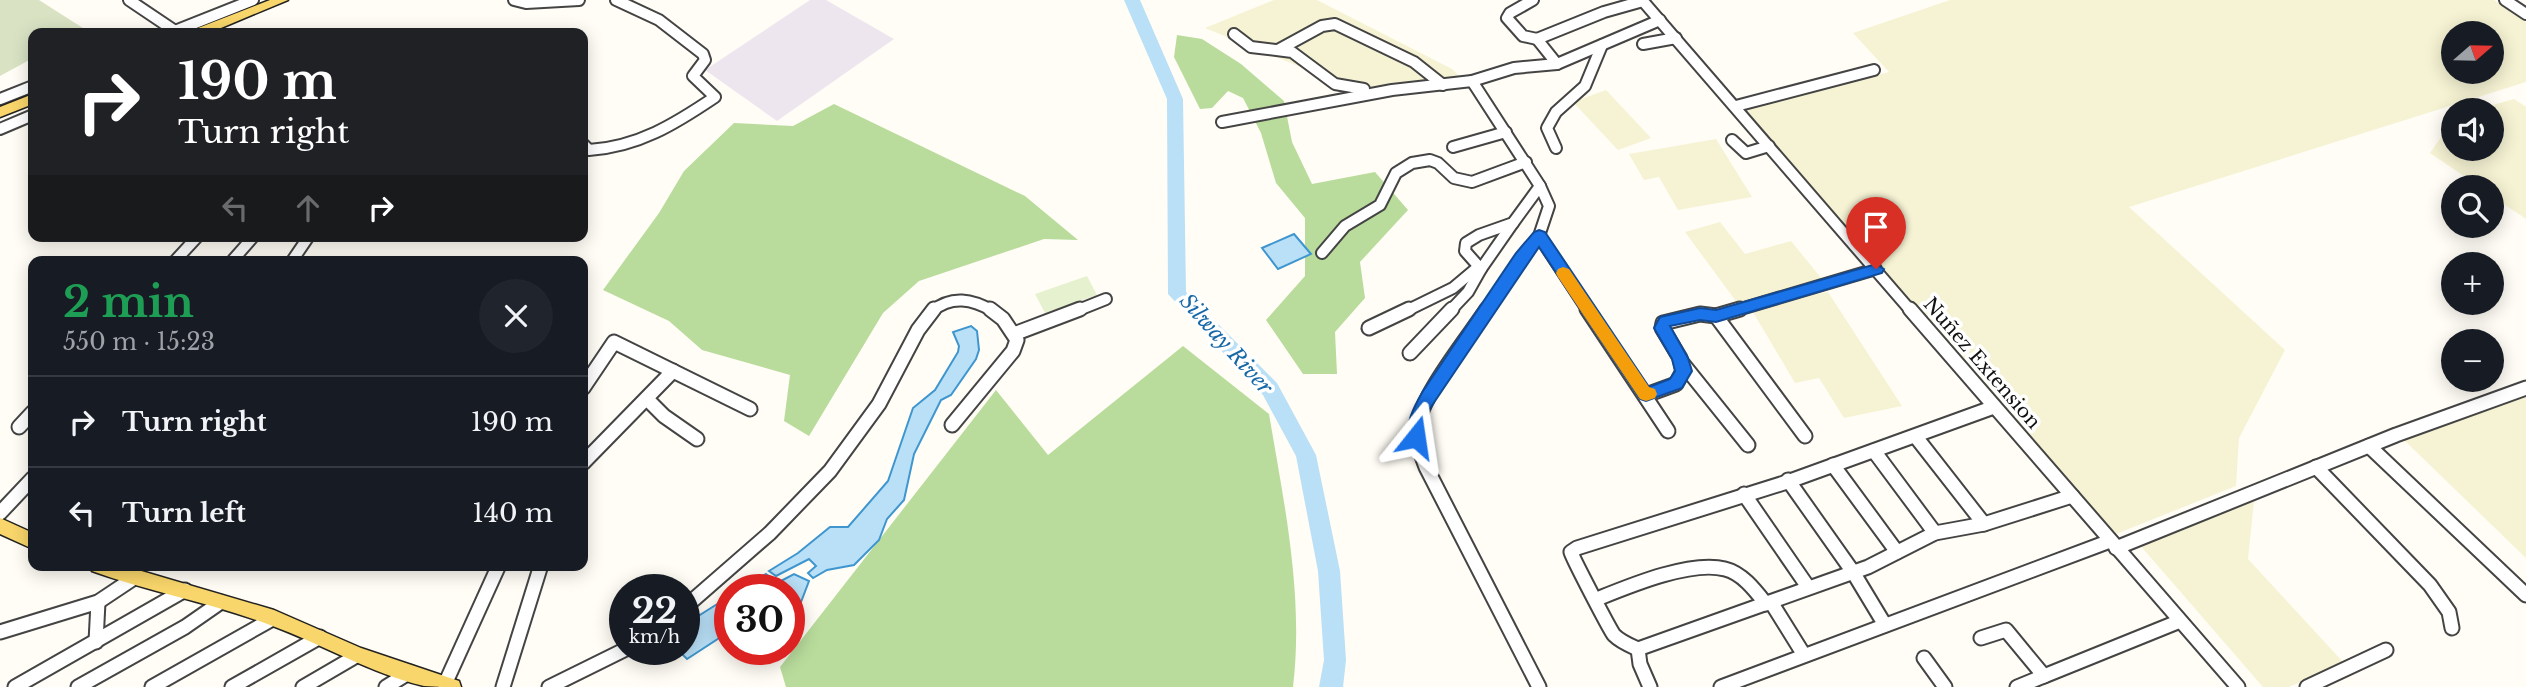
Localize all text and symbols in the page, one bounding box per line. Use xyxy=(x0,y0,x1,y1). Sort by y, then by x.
north arrow xyxy=(2441,21,2504,84)
map controls xyxy=(2441,21,2504,392)
text: 190 m xyxy=(178,51,337,112)
icon: right xyxy=(63,56,154,147)
button: sound xyxy=(2441,98,2504,161)
text: Turn right xyxy=(178,112,349,152)
button: search xyxy=(2441,175,2504,238)
icon: left xyxy=(216,189,254,227)
icon: ahead xyxy=(289,189,327,227)
icon: right xyxy=(362,189,400,227)
pin xyxy=(1846,197,1906,269)
icon: arrive xyxy=(1857,208,1895,246)
button: + xyxy=(2441,252,2504,315)
text: 2 min xyxy=(63,276,194,328)
button: close xyxy=(479,279,553,353)
water label: Silway River xyxy=(1174,288,1279,401)
street label: Nuñez Extension xyxy=(1919,293,2045,433)
text: 550 m · 15:23 xyxy=(63,328,215,356)
button: − xyxy=(2441,329,2504,392)
position arrow xyxy=(1379,400,1453,474)
icon: right xyxy=(63,403,101,441)
text: Turn right xyxy=(122,406,267,438)
text: 190 m xyxy=(471,406,553,438)
icon: left xyxy=(63,494,101,532)
text: Turn left xyxy=(122,497,246,529)
text: 140 m xyxy=(472,497,553,529)
speed limit sign: 30 xyxy=(714,574,805,665)
text: 22 xyxy=(632,589,677,632)
text: km/h xyxy=(629,626,680,648)

